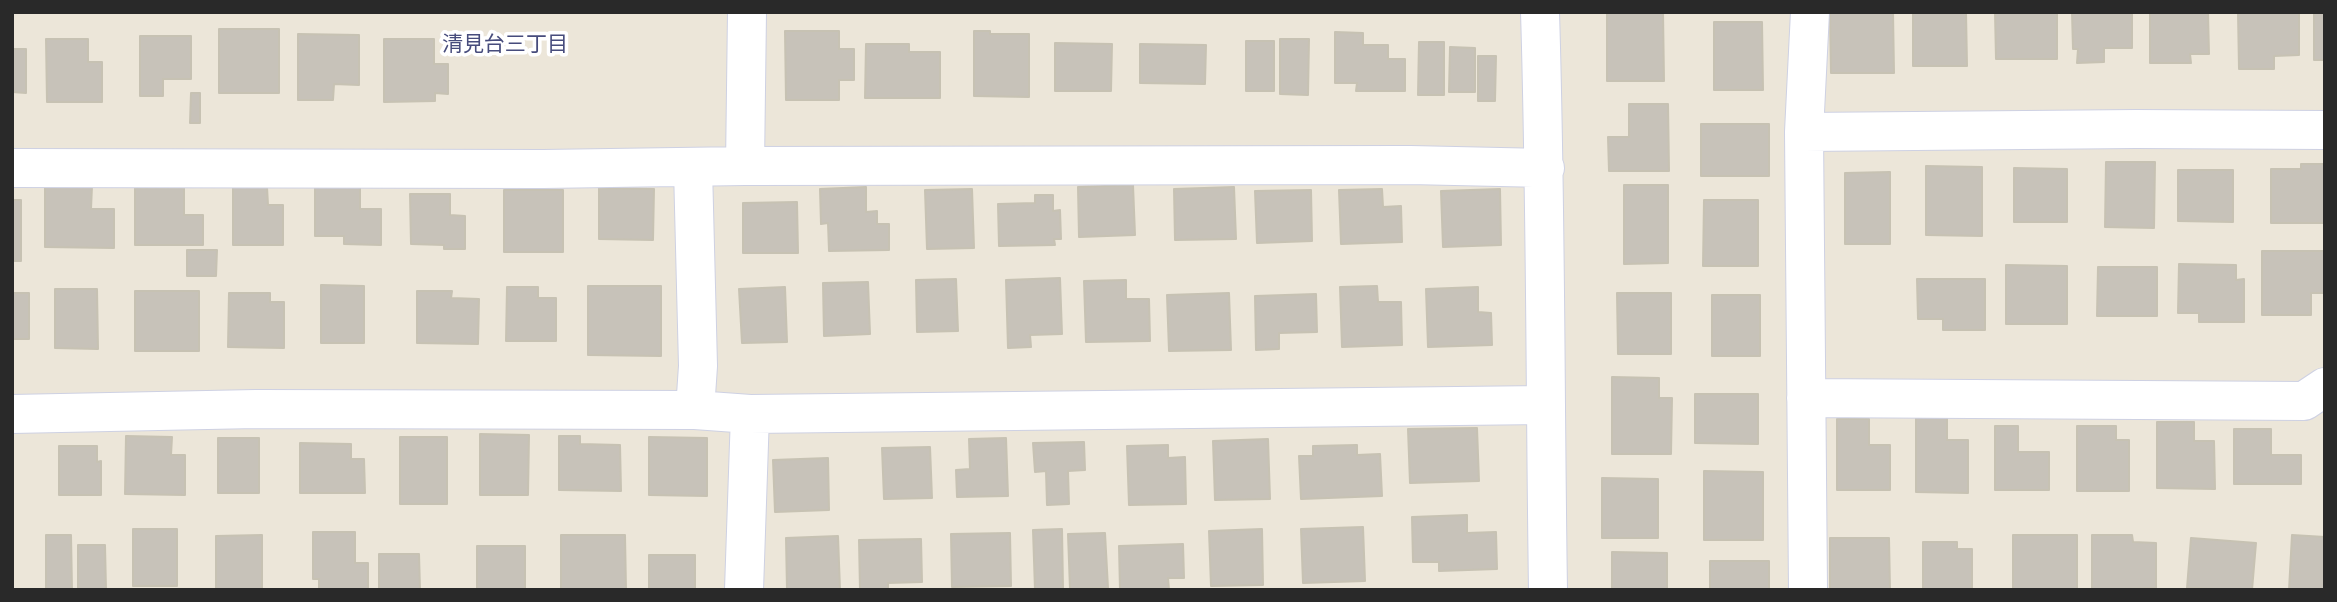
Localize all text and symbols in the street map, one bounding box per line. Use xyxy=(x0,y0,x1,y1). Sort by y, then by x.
district label: 清見台三丁目 xyxy=(442,33,568,59)

